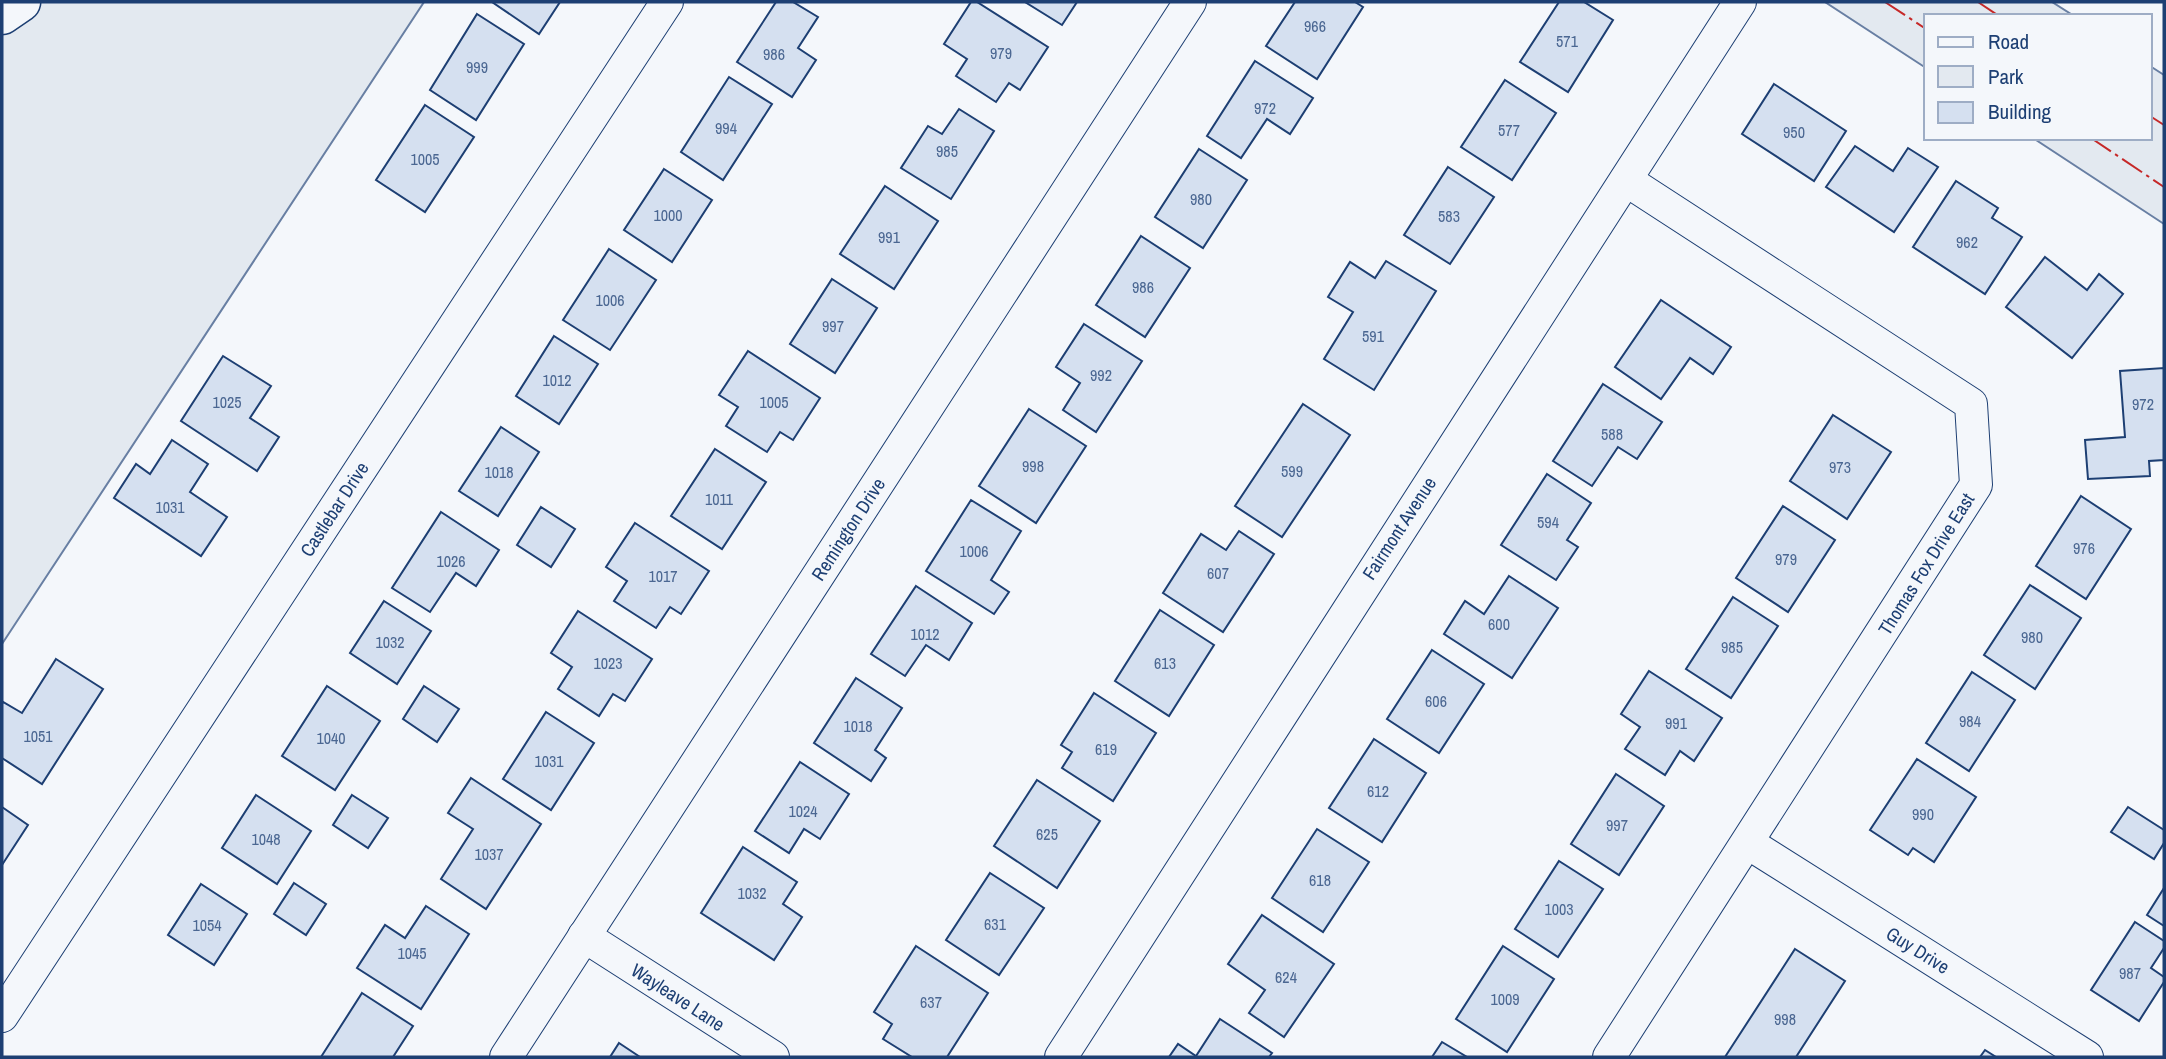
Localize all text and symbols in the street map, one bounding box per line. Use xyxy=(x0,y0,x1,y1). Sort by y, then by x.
legend xyxy=(1924,14,2152,140)
house number: 966 xyxy=(1304,15,1326,37)
text: Road xyxy=(1988,27,2029,56)
house number: 571 xyxy=(1556,30,1579,52)
house number: 979 xyxy=(990,42,1012,64)
house number: 986 xyxy=(763,43,785,65)
house number: 999 xyxy=(466,56,488,78)
text: Park xyxy=(1988,62,2024,91)
house number: 972 xyxy=(1254,97,1276,119)
text: Building xyxy=(1988,97,2052,126)
house number: 994 xyxy=(715,117,737,139)
house number: 577 xyxy=(1498,119,1520,141)
house number: 950 xyxy=(1783,121,1805,143)
house number: 985 xyxy=(936,140,958,162)
house number: 1005 xyxy=(410,148,440,170)
house number: 980 xyxy=(1190,188,1212,210)
house number: 1000 xyxy=(653,204,683,226)
house number: 583 xyxy=(1438,205,1460,227)
house number: 991 xyxy=(878,226,901,248)
house number: 962 xyxy=(1956,231,1978,253)
house number: 986 xyxy=(1132,276,1154,298)
house number: 1006 xyxy=(595,289,625,311)
house number: 997 xyxy=(822,315,844,337)
house number: 591 xyxy=(1362,325,1385,347)
house number: 992 xyxy=(1090,364,1112,386)
house number: 1012 xyxy=(542,369,572,391)
house number: 1025 xyxy=(212,391,242,413)
house number: 1005 xyxy=(759,391,789,413)
house number: 972 xyxy=(2132,393,2154,415)
house number: 588 xyxy=(1601,423,1623,445)
house number: 998 xyxy=(1022,455,1044,477)
house number: 973 xyxy=(1829,456,1851,478)
street label: Castlebar Drive xyxy=(294,457,374,561)
house number: 599 xyxy=(1281,460,1303,482)
house number: 1018 xyxy=(484,461,514,483)
street label: Fairmont Avenue xyxy=(1356,472,1442,584)
street label: Remington Drive xyxy=(805,473,891,585)
street label: Thomas Fox Drive East xyxy=(1872,487,1981,640)
house number: 1011 xyxy=(705,488,734,510)
house number: 1031 xyxy=(155,496,185,518)
house number: 594 xyxy=(1537,511,1559,533)
house number: 976 xyxy=(2073,537,2095,559)
house number: 1006 xyxy=(959,540,989,562)
house number: 979 xyxy=(1775,548,1797,570)
house number: 1026 xyxy=(436,550,466,572)
house number: 607 xyxy=(1207,562,1229,584)
house number: 1017 xyxy=(648,565,678,587)
house number: 600 xyxy=(1488,613,1510,635)
house number: 1012 xyxy=(910,623,940,645)
house number: 980 xyxy=(2021,626,2043,648)
house number: 1032 xyxy=(375,631,405,653)
house number: 985 xyxy=(1721,636,1743,658)
house number: 1023 xyxy=(593,652,623,674)
house number: 613 xyxy=(1154,652,1176,674)
house number: 606 xyxy=(1425,690,1447,712)
house number: 984 xyxy=(1959,710,1981,732)
house number: 991 xyxy=(1665,712,1688,734)
house number: 1018 xyxy=(843,715,873,737)
house number: 1051 xyxy=(23,725,53,747)
house number: 1040 xyxy=(316,727,346,749)
house number: 619 xyxy=(1095,738,1117,760)
house number: 1031 xyxy=(534,750,564,772)
house number: 612 xyxy=(1367,780,1389,802)
house number: 1024 xyxy=(788,800,818,822)
house number: 990 xyxy=(1912,803,1934,825)
house number: 997 xyxy=(1606,814,1628,836)
house number: 625 xyxy=(1036,823,1058,845)
house number: 1048 xyxy=(251,828,281,850)
house number: 1037 xyxy=(474,843,504,865)
house number: 618 xyxy=(1309,869,1331,891)
house number: 1032 xyxy=(737,882,767,904)
house number: 1003 xyxy=(1544,898,1574,920)
house number: 631 xyxy=(984,913,1007,935)
house number: 1054 xyxy=(192,914,222,936)
street label: Guy Drive xyxy=(1881,920,1955,980)
house number: 1045 xyxy=(397,942,427,964)
street label: Wayleave Lane xyxy=(626,957,730,1037)
house number: 987 xyxy=(2119,962,2141,984)
house number: 624 xyxy=(1275,966,1297,988)
house number: 1009 xyxy=(1490,988,1520,1010)
house number: 637 xyxy=(920,991,942,1013)
house number: 998 xyxy=(1774,1008,1796,1030)

